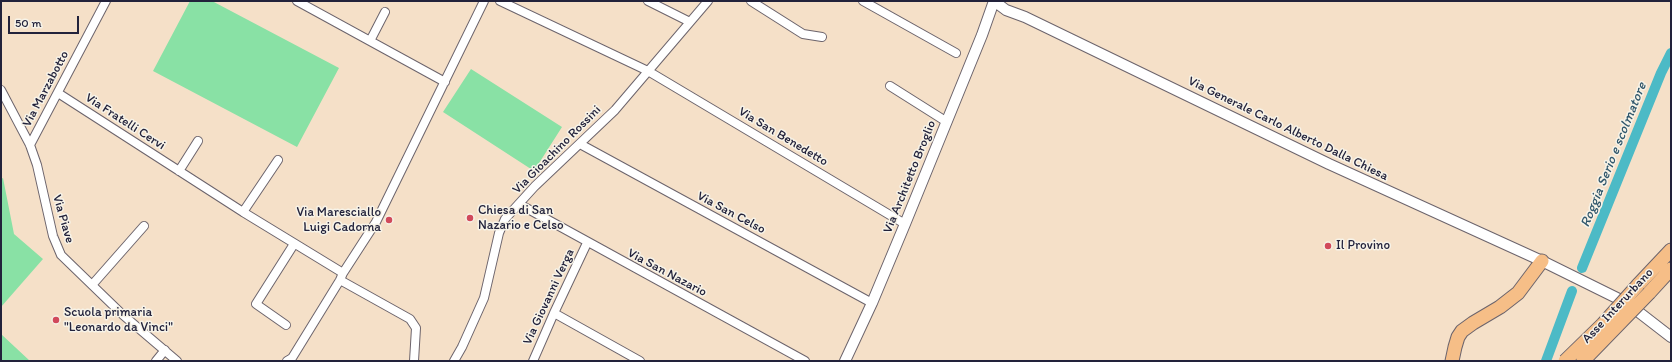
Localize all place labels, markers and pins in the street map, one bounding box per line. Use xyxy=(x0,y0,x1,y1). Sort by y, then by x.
place label: Chiesa di San Nazario e Celso xyxy=(478,203,564,234)
place label: Via Maresciallo Luigi Cadorna xyxy=(296,205,381,236)
marker: Chiesa di San Nazario e Celso xyxy=(465,213,475,223)
marker: Via Maresciallo Luigi Cadorna xyxy=(384,215,394,225)
place label: Il Provino xyxy=(1336,238,1390,254)
marker: Il Provino xyxy=(1323,241,1333,251)
place label: Scuola primaria "Leonardo da Vinci" xyxy=(64,305,173,336)
marker: Scuola primaria "Leonardo da Vinci" xyxy=(51,315,61,325)

